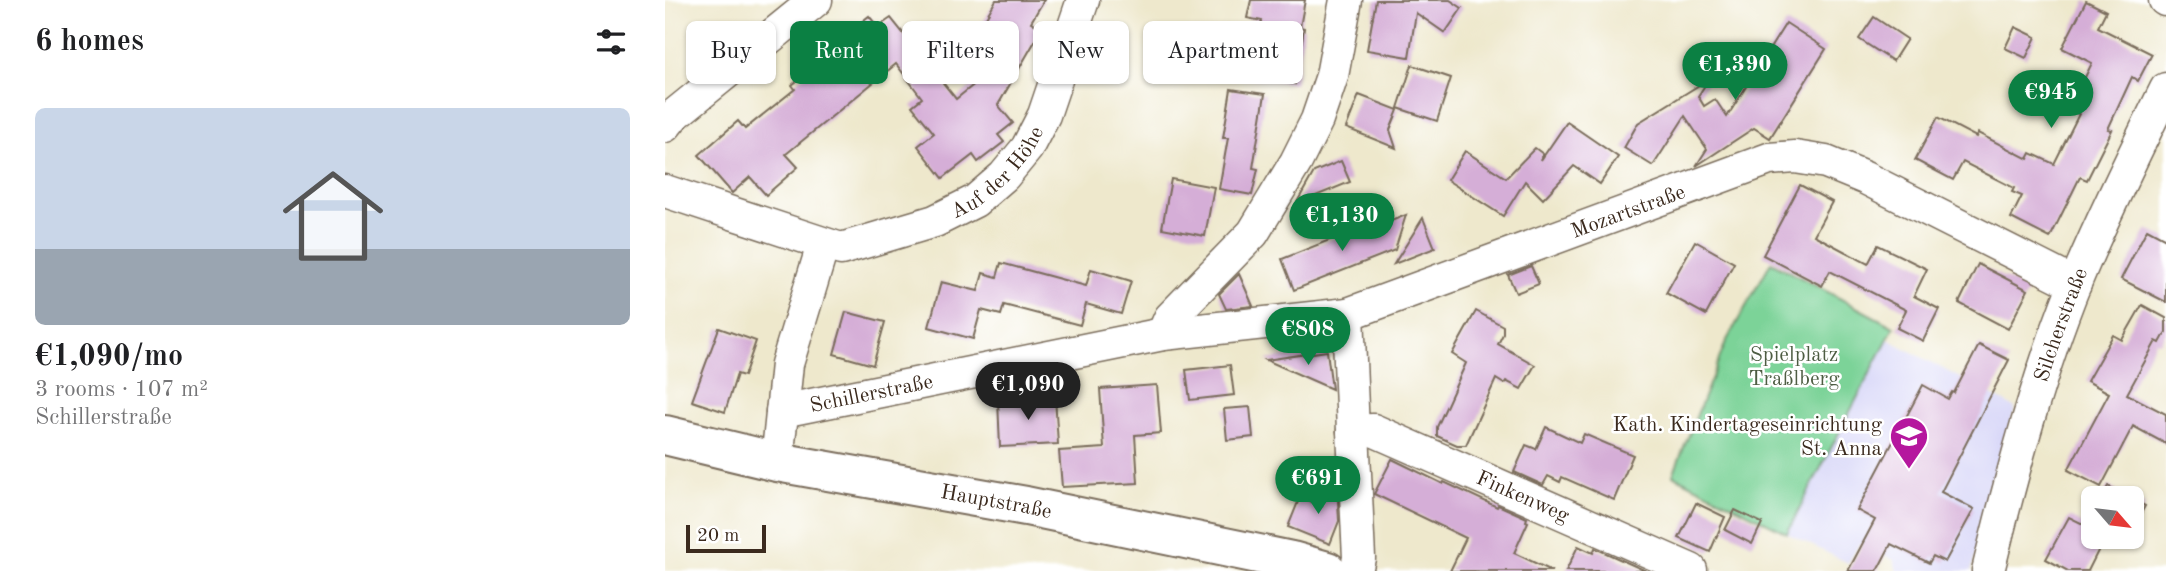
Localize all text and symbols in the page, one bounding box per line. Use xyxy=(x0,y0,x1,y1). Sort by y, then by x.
chip: Buy xyxy=(686,21,776,84)
chip: Rent xyxy=(790,21,888,84)
chip: Filters xyxy=(902,21,1019,84)
chip: New xyxy=(1033,21,1129,84)
chip: Apartment xyxy=(1143,21,1303,84)
icon: filters xyxy=(592,23,630,61)
text: 6 homes xyxy=(35,27,144,57)
pin: €1,390 xyxy=(1678,42,1792,102)
text: €1,390 xyxy=(1698,53,1772,76)
pin: €945 xyxy=(2010,71,2092,130)
text: €945 xyxy=(2024,81,2078,104)
street label: Auf der Höhe xyxy=(948,123,1048,223)
icon: home xyxy=(270,153,396,279)
street label: Mozartstraße xyxy=(1569,182,1688,243)
pin: €1,130 xyxy=(1285,194,1399,253)
text: €1,130 xyxy=(1305,204,1379,227)
street label: Silcherstraße xyxy=(2032,265,2092,384)
pin: €808 xyxy=(1267,308,1349,367)
text: €808 xyxy=(1281,318,1335,341)
text: €1,090/mo xyxy=(35,342,183,372)
park label: Spielplatz Traßlberg xyxy=(1748,345,1840,390)
pin: €1,090 xyxy=(971,362,1085,422)
street label: Schillerstraße xyxy=(808,372,935,417)
text: €1,090 xyxy=(991,373,1065,396)
text: 3 rooms · 107 m² xyxy=(35,378,208,401)
text: Schillerstraße xyxy=(35,406,172,429)
place label: Kath. Kindertageseinrichtung St. Anna xyxy=(1612,415,1883,460)
school or university icon: Kath. Kindertageseinrichtung St. Anna xyxy=(1888,415,1930,470)
pin: €691 xyxy=(1277,456,1359,516)
text: €691 xyxy=(1291,467,1345,490)
street label: Finkenweg xyxy=(1473,468,1573,527)
street label: Hauptstraße xyxy=(939,482,1054,523)
north arrow xyxy=(2081,486,2144,550)
map controls xyxy=(2081,486,2144,549)
scale bar xyxy=(686,522,767,554)
text: 20 m xyxy=(697,527,739,546)

